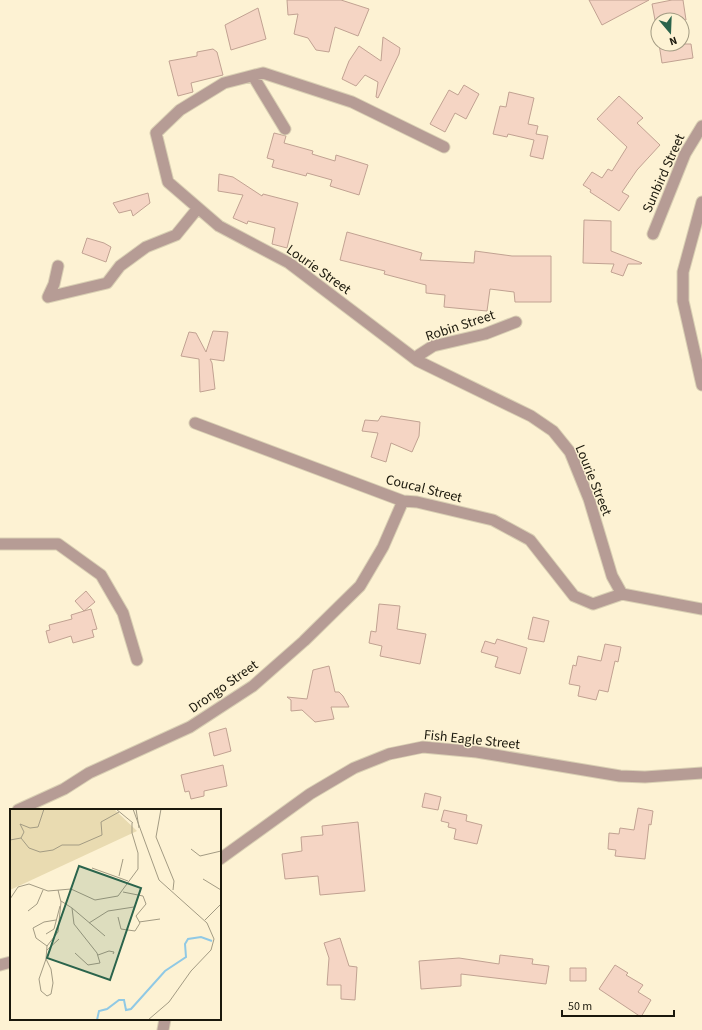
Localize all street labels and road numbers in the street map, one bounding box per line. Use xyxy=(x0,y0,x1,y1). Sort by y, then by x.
street label: Sunbird Street xyxy=(638,131,690,216)
street label: Lourie Street xyxy=(282,240,355,300)
street label: Robin Street xyxy=(423,305,498,347)
street label: Lourie Street xyxy=(570,442,616,519)
street label: Coucal Street xyxy=(384,470,464,508)
street label: Drongo Street xyxy=(185,655,263,718)
street label: Fish Eagle Street xyxy=(423,725,521,755)

